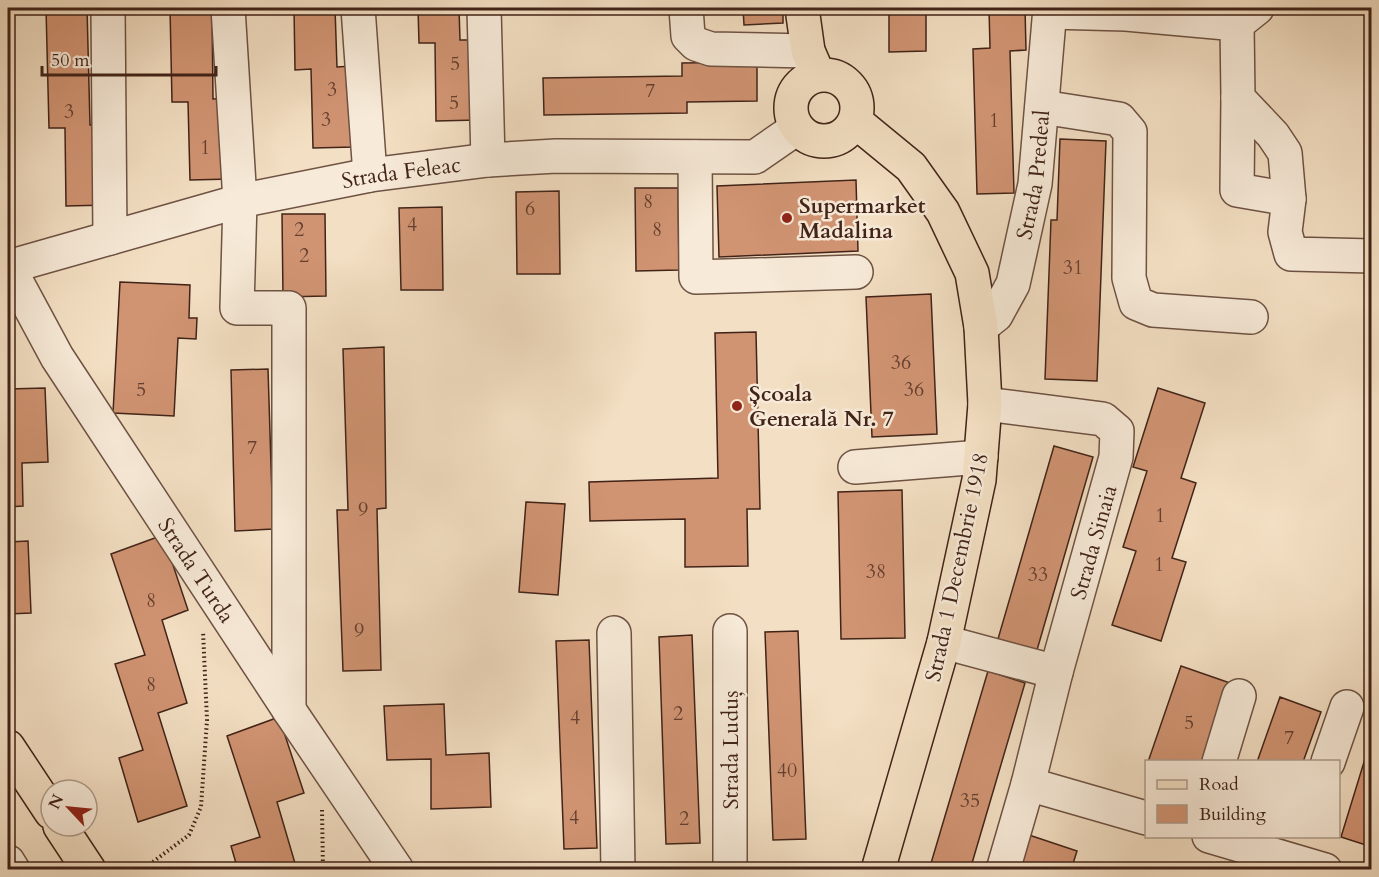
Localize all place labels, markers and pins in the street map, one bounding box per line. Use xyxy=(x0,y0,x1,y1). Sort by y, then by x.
place label: Supermarket Madalina xyxy=(799,191,926,246)
marker: Supermarket Madalina xyxy=(780,211,794,225)
place label: Școala Generală Nr. 7 xyxy=(749,379,894,434)
marker: Școala Generală Nr. 7 xyxy=(730,399,744,413)

